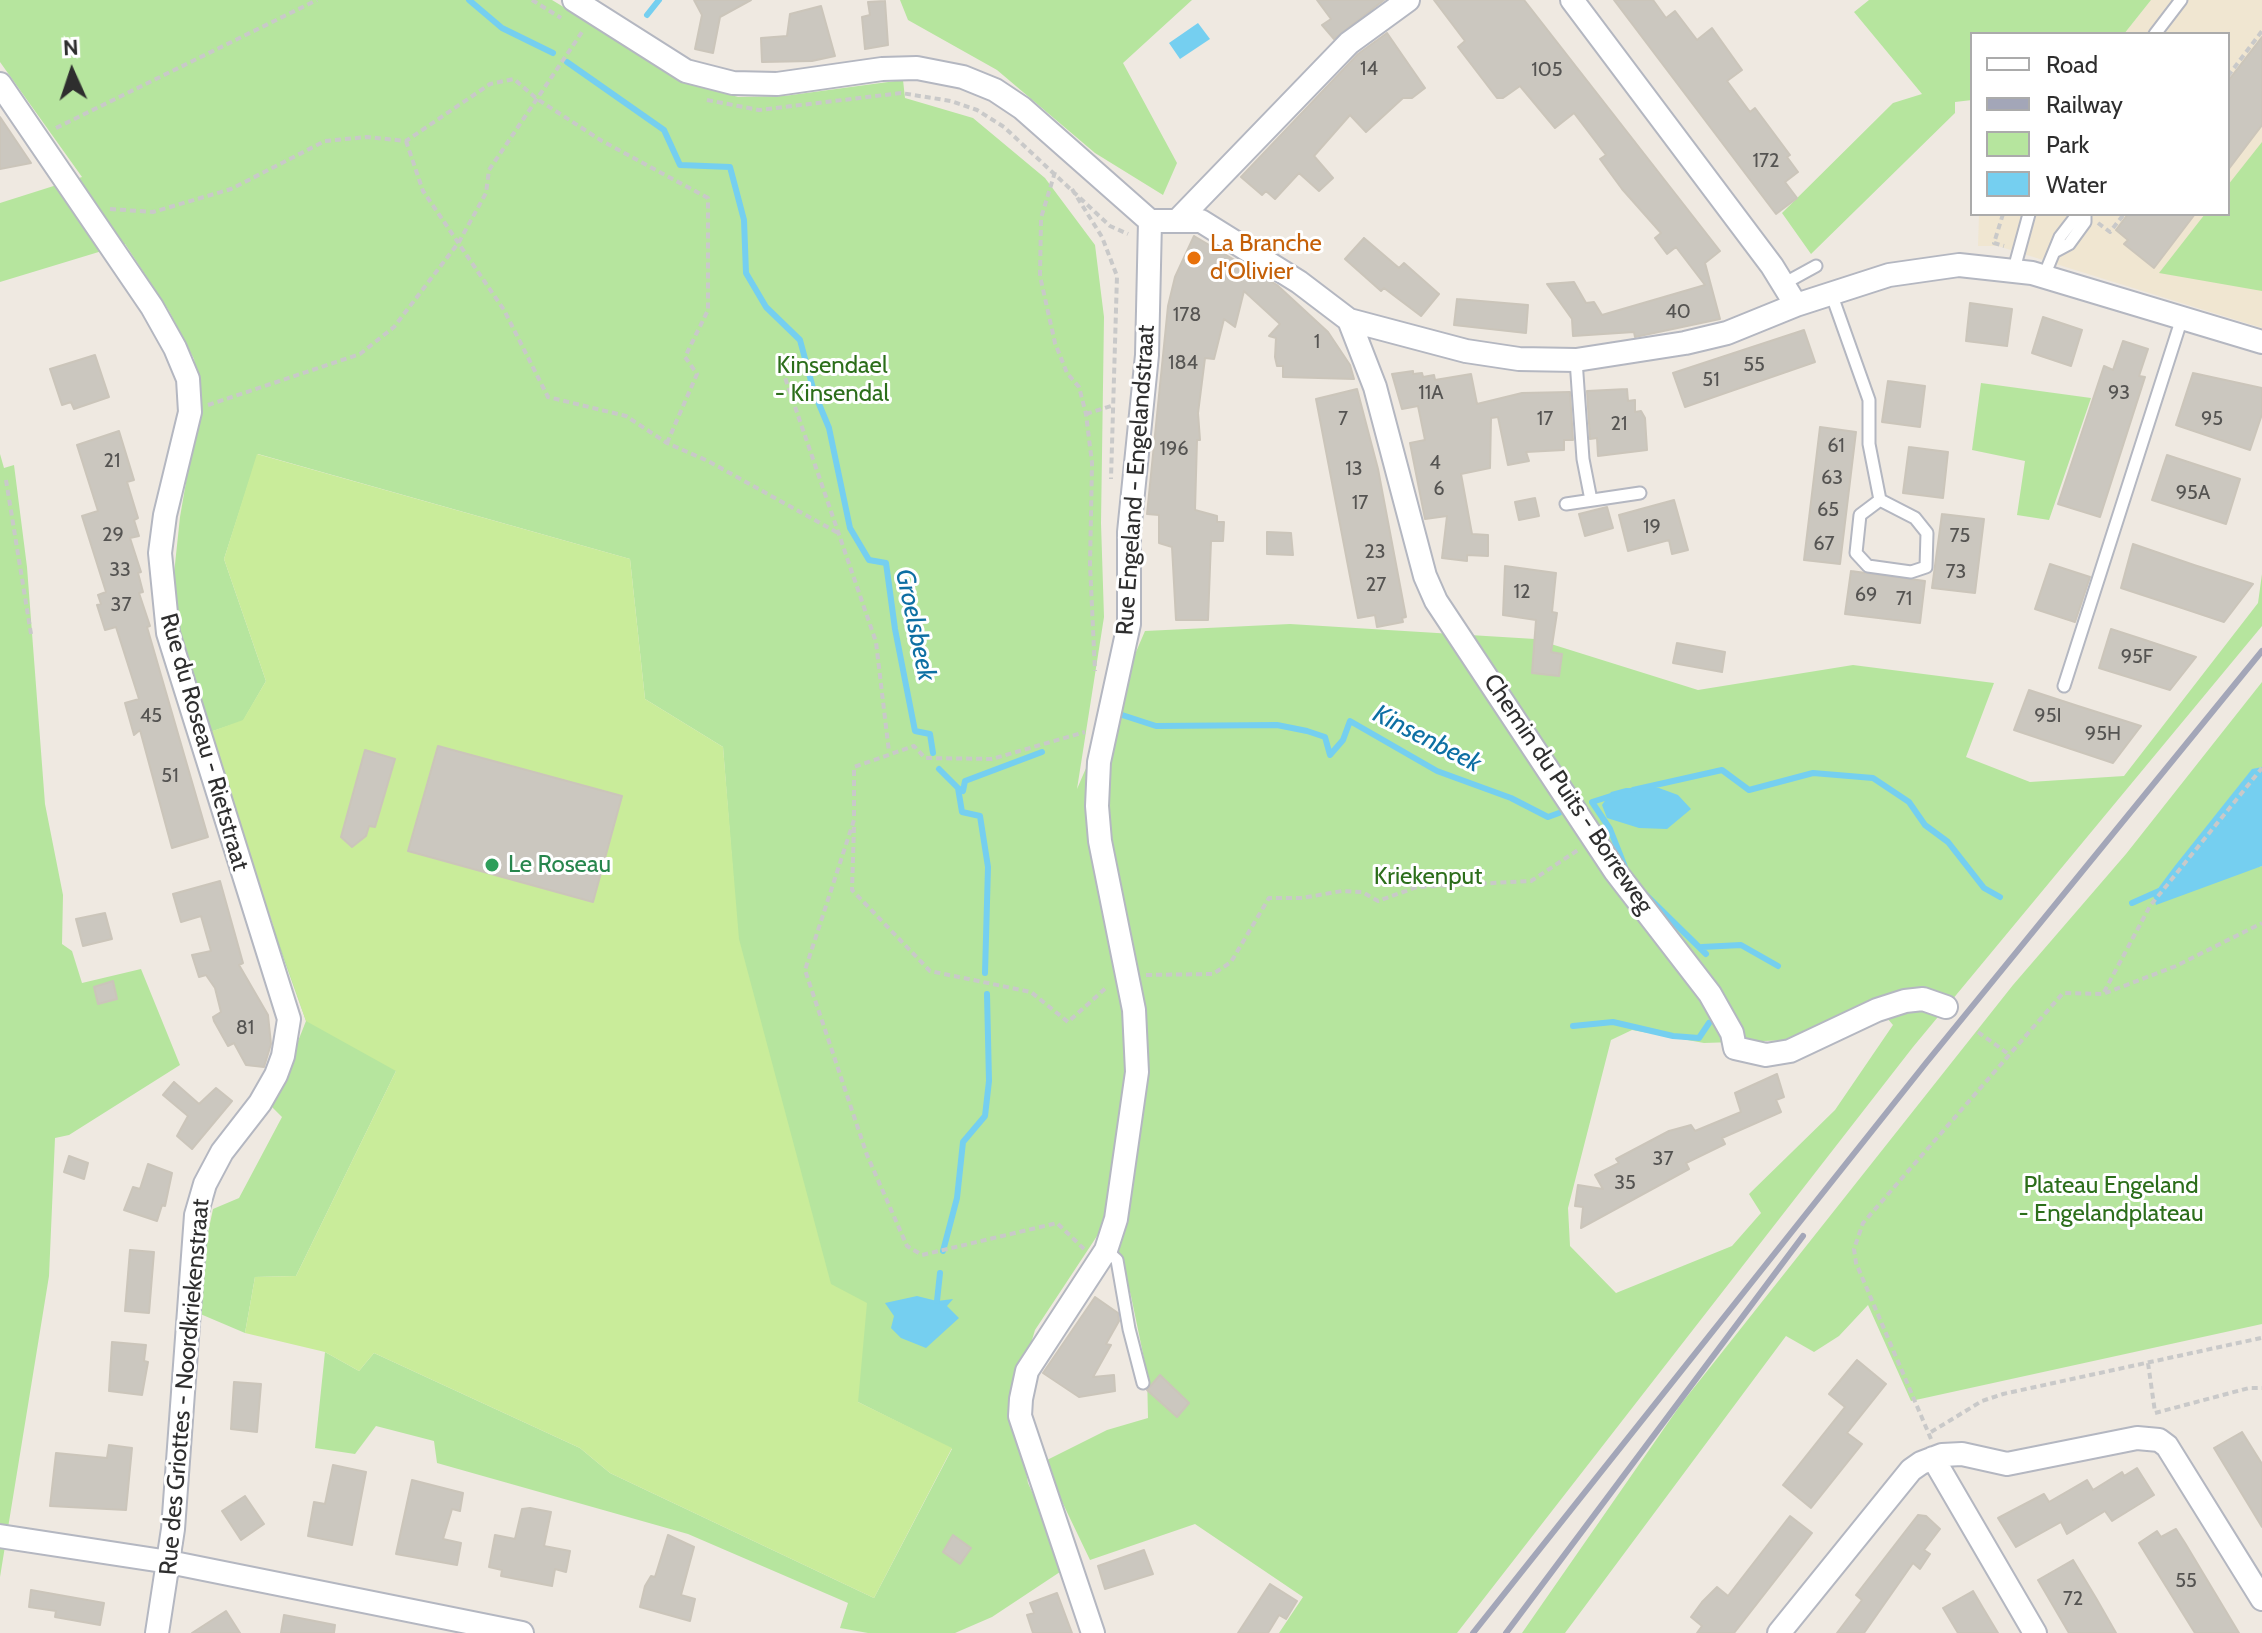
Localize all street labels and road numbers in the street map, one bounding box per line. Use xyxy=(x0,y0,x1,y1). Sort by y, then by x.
street label: Rue Engeland - Engelandstraat xyxy=(1111,324,1161,636)
street label: Rue du Roseau - Rietstraat xyxy=(153,610,255,874)
street label: Chemin du Puits - Borreweg xyxy=(1477,669,1659,919)
street label: Rue des Griottes - Noordkriekenstraat xyxy=(154,1198,216,1576)

